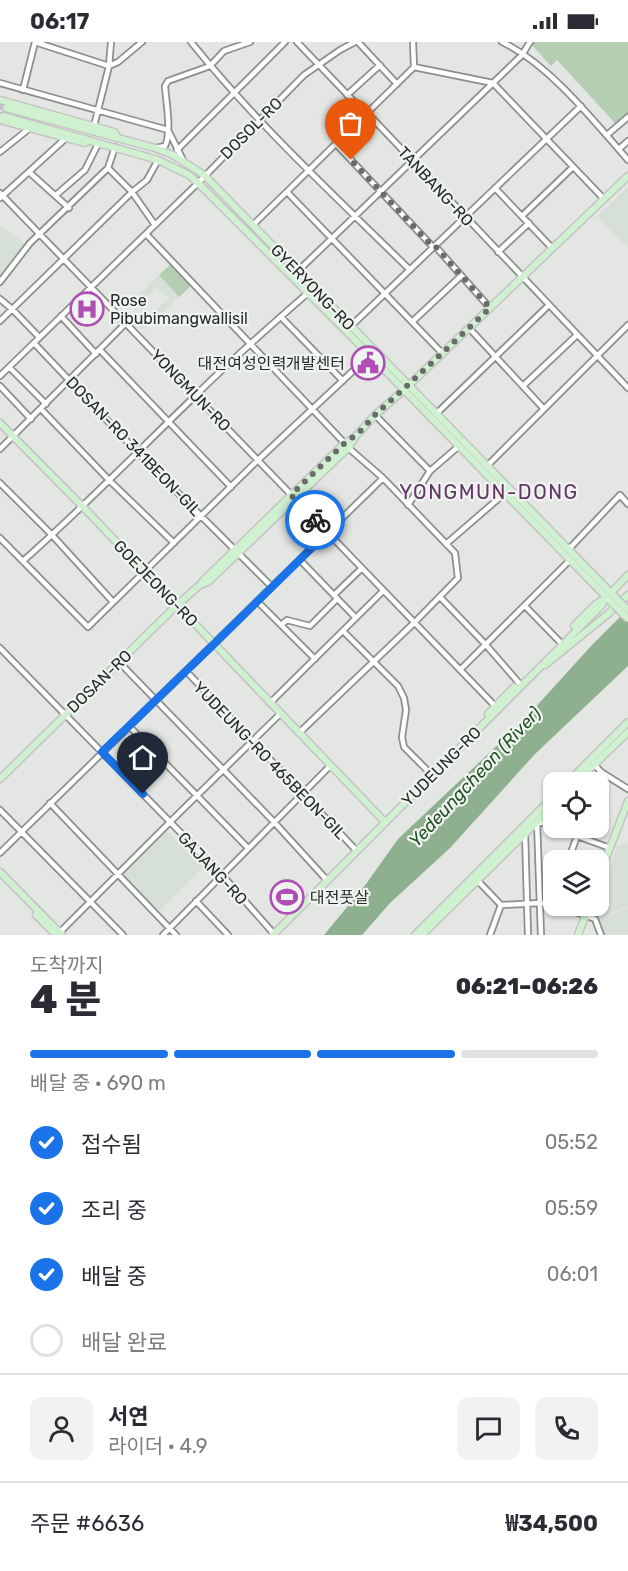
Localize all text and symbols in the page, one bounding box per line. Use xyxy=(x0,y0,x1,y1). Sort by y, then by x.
text: 06:17 xyxy=(30,8,89,35)
street label: DOSOL-RO xyxy=(217,94,286,163)
pin xyxy=(325,98,376,160)
icon: bag xyxy=(334,107,367,140)
street label: TANBANG-RO xyxy=(394,143,477,230)
street label: GYERYONG-RO xyxy=(267,240,358,334)
hospital icon: Rose Pibubimangwallisil xyxy=(69,291,105,327)
place label: Rose Pibubimangwallisil xyxy=(110,291,248,328)
street label: YONGMUN-RO xyxy=(147,345,234,435)
public building icon: 대전여성인력개발센터 xyxy=(350,345,386,381)
place label: 대전여성인력개발센터 xyxy=(198,354,345,373)
street label: DOSAN-RO 341BEON-GIL xyxy=(62,373,205,520)
district label: YONGMUN-DONG xyxy=(399,480,579,504)
courier xyxy=(285,490,345,550)
icon: bike xyxy=(299,504,332,537)
street label: GOEJEONG-RO xyxy=(110,536,202,631)
street label: DOSAN-RO xyxy=(63,646,136,717)
street label: YUDEUNG-RO 465BEON-GIL xyxy=(189,678,350,843)
water label: Yedeungcheon (River) xyxy=(404,702,546,852)
street label: YUDEUNG-RO xyxy=(398,723,485,810)
pin xyxy=(117,732,168,794)
icon: home xyxy=(126,741,159,774)
map controls xyxy=(543,772,609,916)
button: locate xyxy=(543,772,609,838)
street label: GAJANG-RO xyxy=(174,828,251,909)
button: layers xyxy=(543,850,609,916)
sports icon: 대전풋살 xyxy=(269,879,305,915)
place label: 대전풋살 xyxy=(310,888,369,907)
text: 도착까지 xyxy=(30,953,104,977)
text: 06:21–06:26 xyxy=(456,973,598,1000)
text: 4 분 xyxy=(30,977,101,1023)
text: 배달 중 · 690 m xyxy=(30,1071,166,1095)
icon: check xyxy=(30,1126,63,1159)
text: 05:52 xyxy=(545,1130,598,1154)
text: 접수됨 xyxy=(81,1131,142,1158)
icon: check xyxy=(30,1192,63,1225)
text: 05:59 xyxy=(545,1196,598,1220)
text: 조리 중 xyxy=(81,1197,147,1224)
icon: check xyxy=(30,1258,63,1291)
text: 06:01 xyxy=(547,1262,598,1286)
text: 배달 중 xyxy=(81,1263,147,1290)
text: 배달 완료 xyxy=(81,1329,167,1356)
button: person xyxy=(30,1397,93,1460)
button: chat xyxy=(457,1397,520,1460)
button: phone xyxy=(535,1397,598,1460)
text: 서연 xyxy=(108,1403,148,1430)
text: 라이더 · 4.9 xyxy=(108,1434,208,1458)
text: 주문 #6636 xyxy=(30,1510,144,1537)
text: ₩34,500 xyxy=(505,1510,598,1537)

